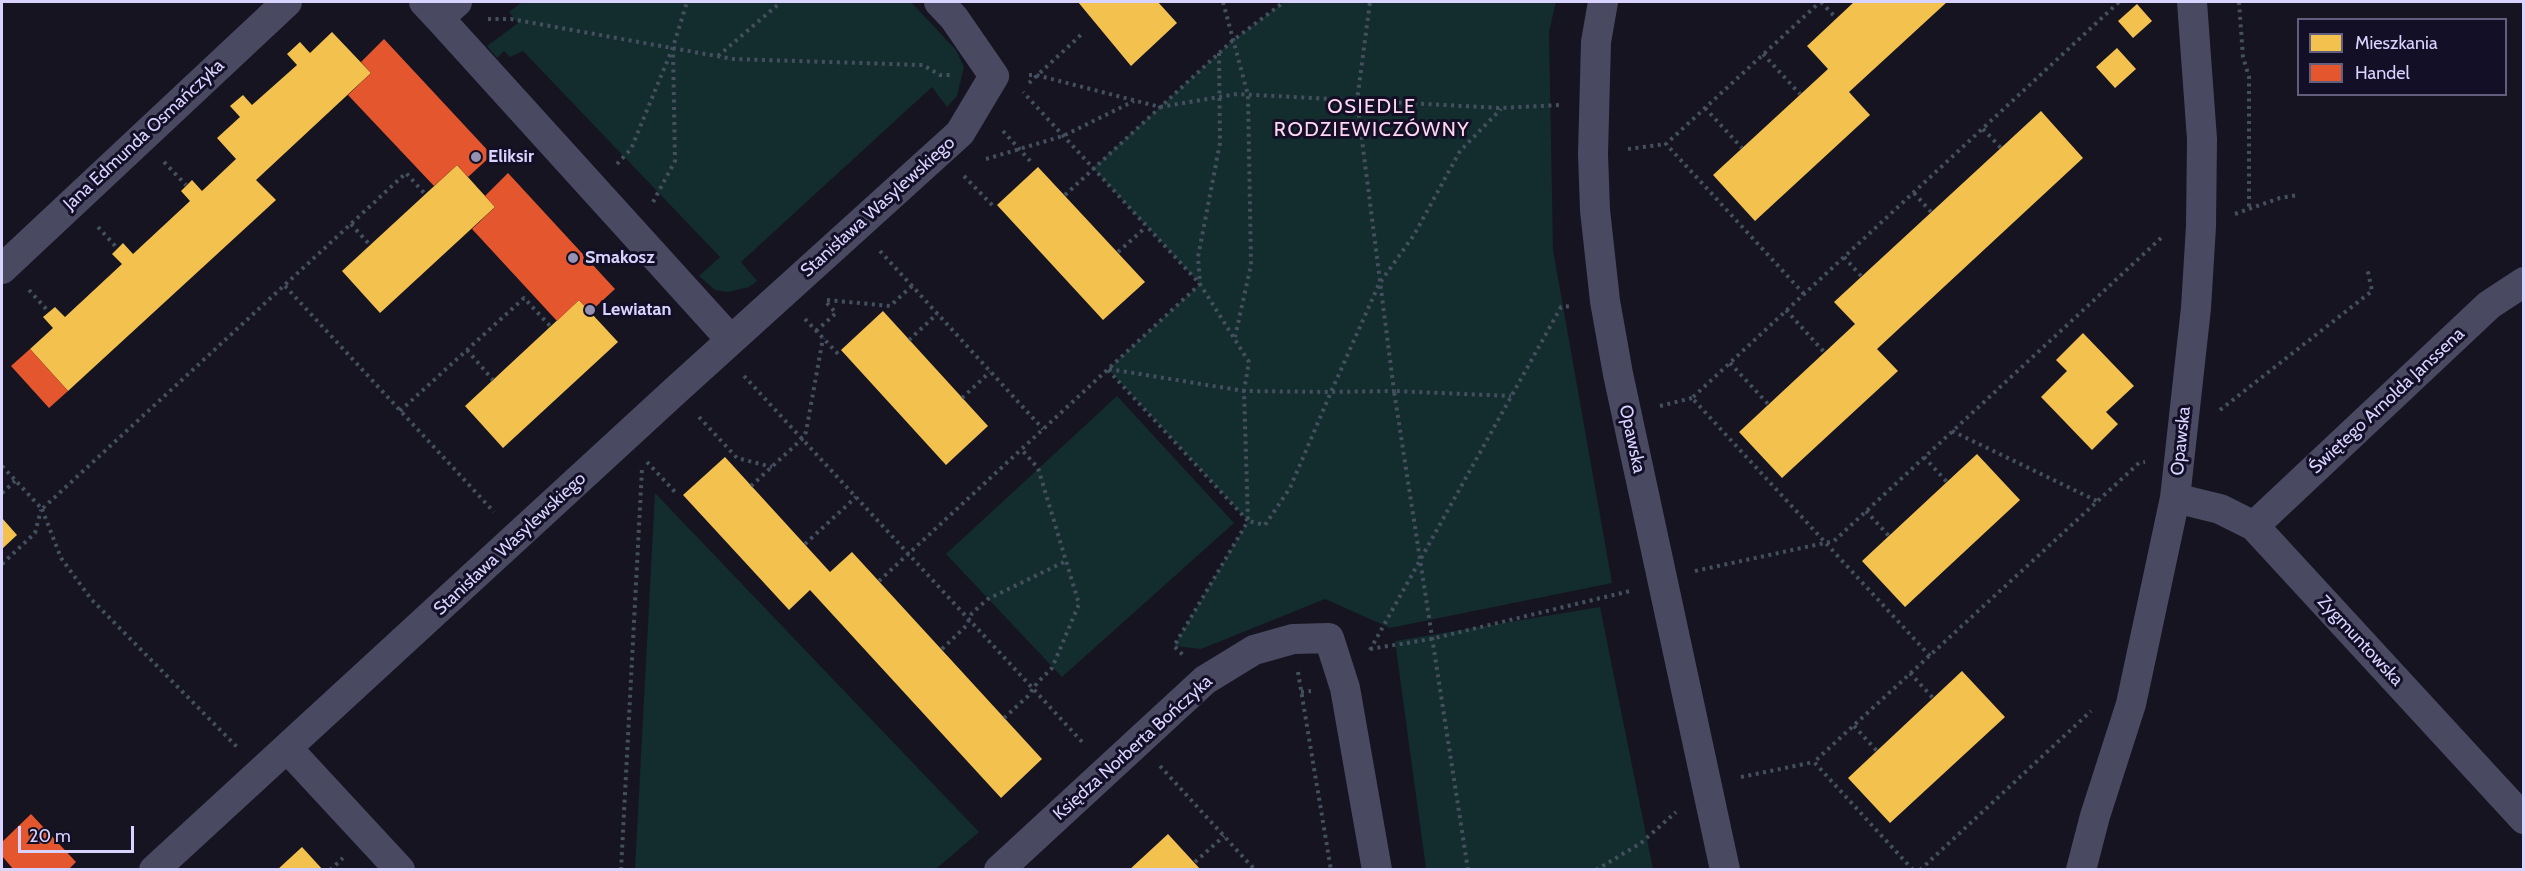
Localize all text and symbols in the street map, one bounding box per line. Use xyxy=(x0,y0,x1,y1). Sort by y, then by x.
legend xyxy=(2297,18,2507,96)
text: Mieszkania xyxy=(2355,32,2438,54)
street label: Jana Edmunda Osmańczyka xyxy=(59,55,229,215)
text: Handel xyxy=(2355,62,2410,84)
district label: OSIEDLE RODZIEWICZÓWNY xyxy=(1274,95,1470,142)
street label: Stanisława Wasylewskiego xyxy=(796,132,960,282)
place label: Eliksir xyxy=(488,146,534,168)
marker: Eliksir xyxy=(469,150,483,164)
place label: Smakosz xyxy=(585,247,655,269)
marker: Smakosz xyxy=(566,251,580,265)
place label: Lewiatan xyxy=(602,299,671,321)
marker: Lewiatan xyxy=(583,303,597,317)
street label: Świętego Arnolda Janssena xyxy=(2305,323,2469,479)
street label: Opawska xyxy=(1614,403,1650,475)
street label: Opawska xyxy=(2167,405,2195,477)
street label: Stanisława Wasylewskiego xyxy=(430,468,590,620)
street label: Zygmuntowska xyxy=(2313,591,2407,691)
street label: Księdza Norberta Bończyka xyxy=(1049,671,1217,825)
scale bar xyxy=(21,814,136,852)
text: 20 m xyxy=(29,825,71,847)

